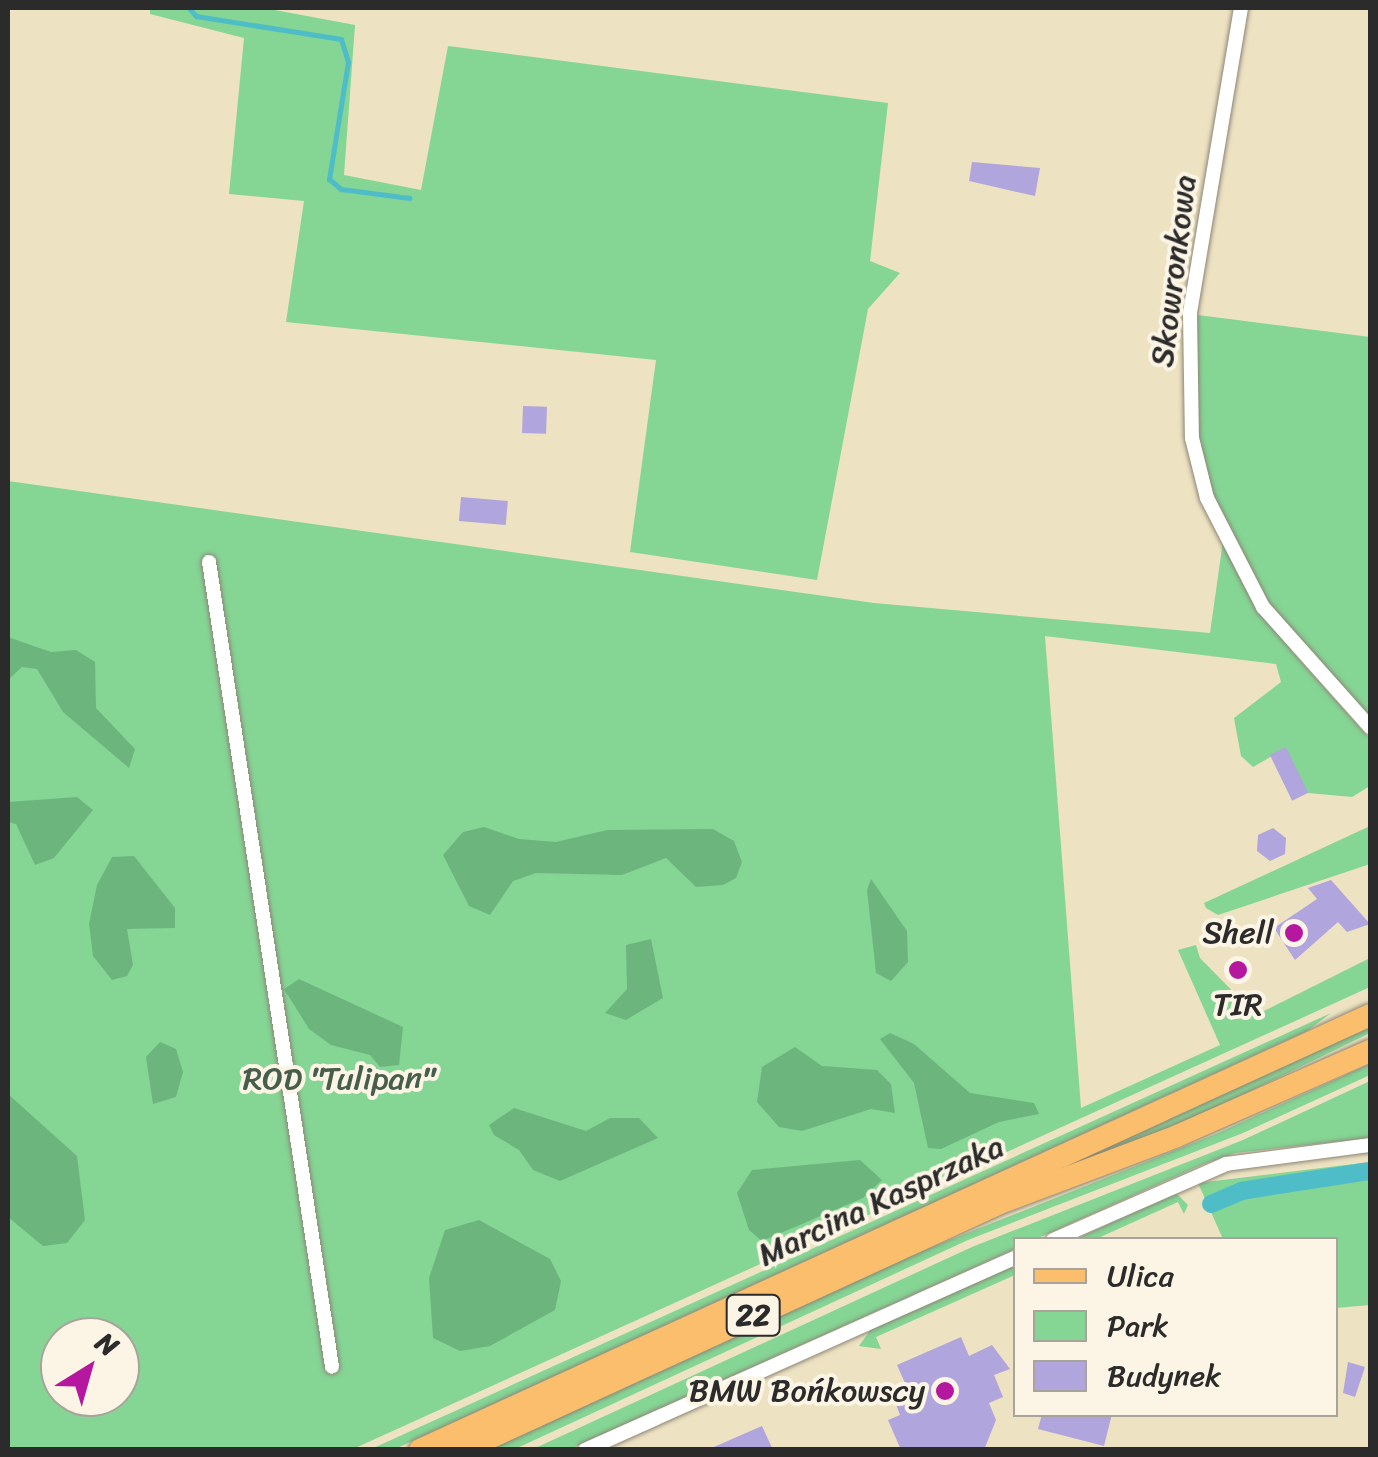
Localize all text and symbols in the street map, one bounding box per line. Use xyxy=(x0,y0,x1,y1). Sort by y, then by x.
street label: Skowronkowa xyxy=(1143,173,1205,369)
place label: Shell xyxy=(1202,914,1274,952)
marker: Shell xyxy=(1283,922,1305,944)
marker: TIR xyxy=(1227,959,1249,981)
place label: TIR xyxy=(1213,986,1263,1024)
park label: ROD "Tulipan" xyxy=(242,1060,436,1098)
street label: Marcina Kasprzaka xyxy=(752,1127,1010,1275)
legend xyxy=(1013,1237,1338,1417)
text: Ulica xyxy=(1107,1249,1174,1303)
road number: 22 xyxy=(726,1290,780,1340)
text: Park xyxy=(1107,1299,1169,1353)
north arrow xyxy=(40,1317,140,1417)
text: N xyxy=(85,1319,130,1370)
text: Budynek xyxy=(1107,1349,1221,1403)
place label: BMW Bońkowscy xyxy=(689,1372,925,1410)
marker: BMW Bońkowscy xyxy=(934,1380,956,1402)

